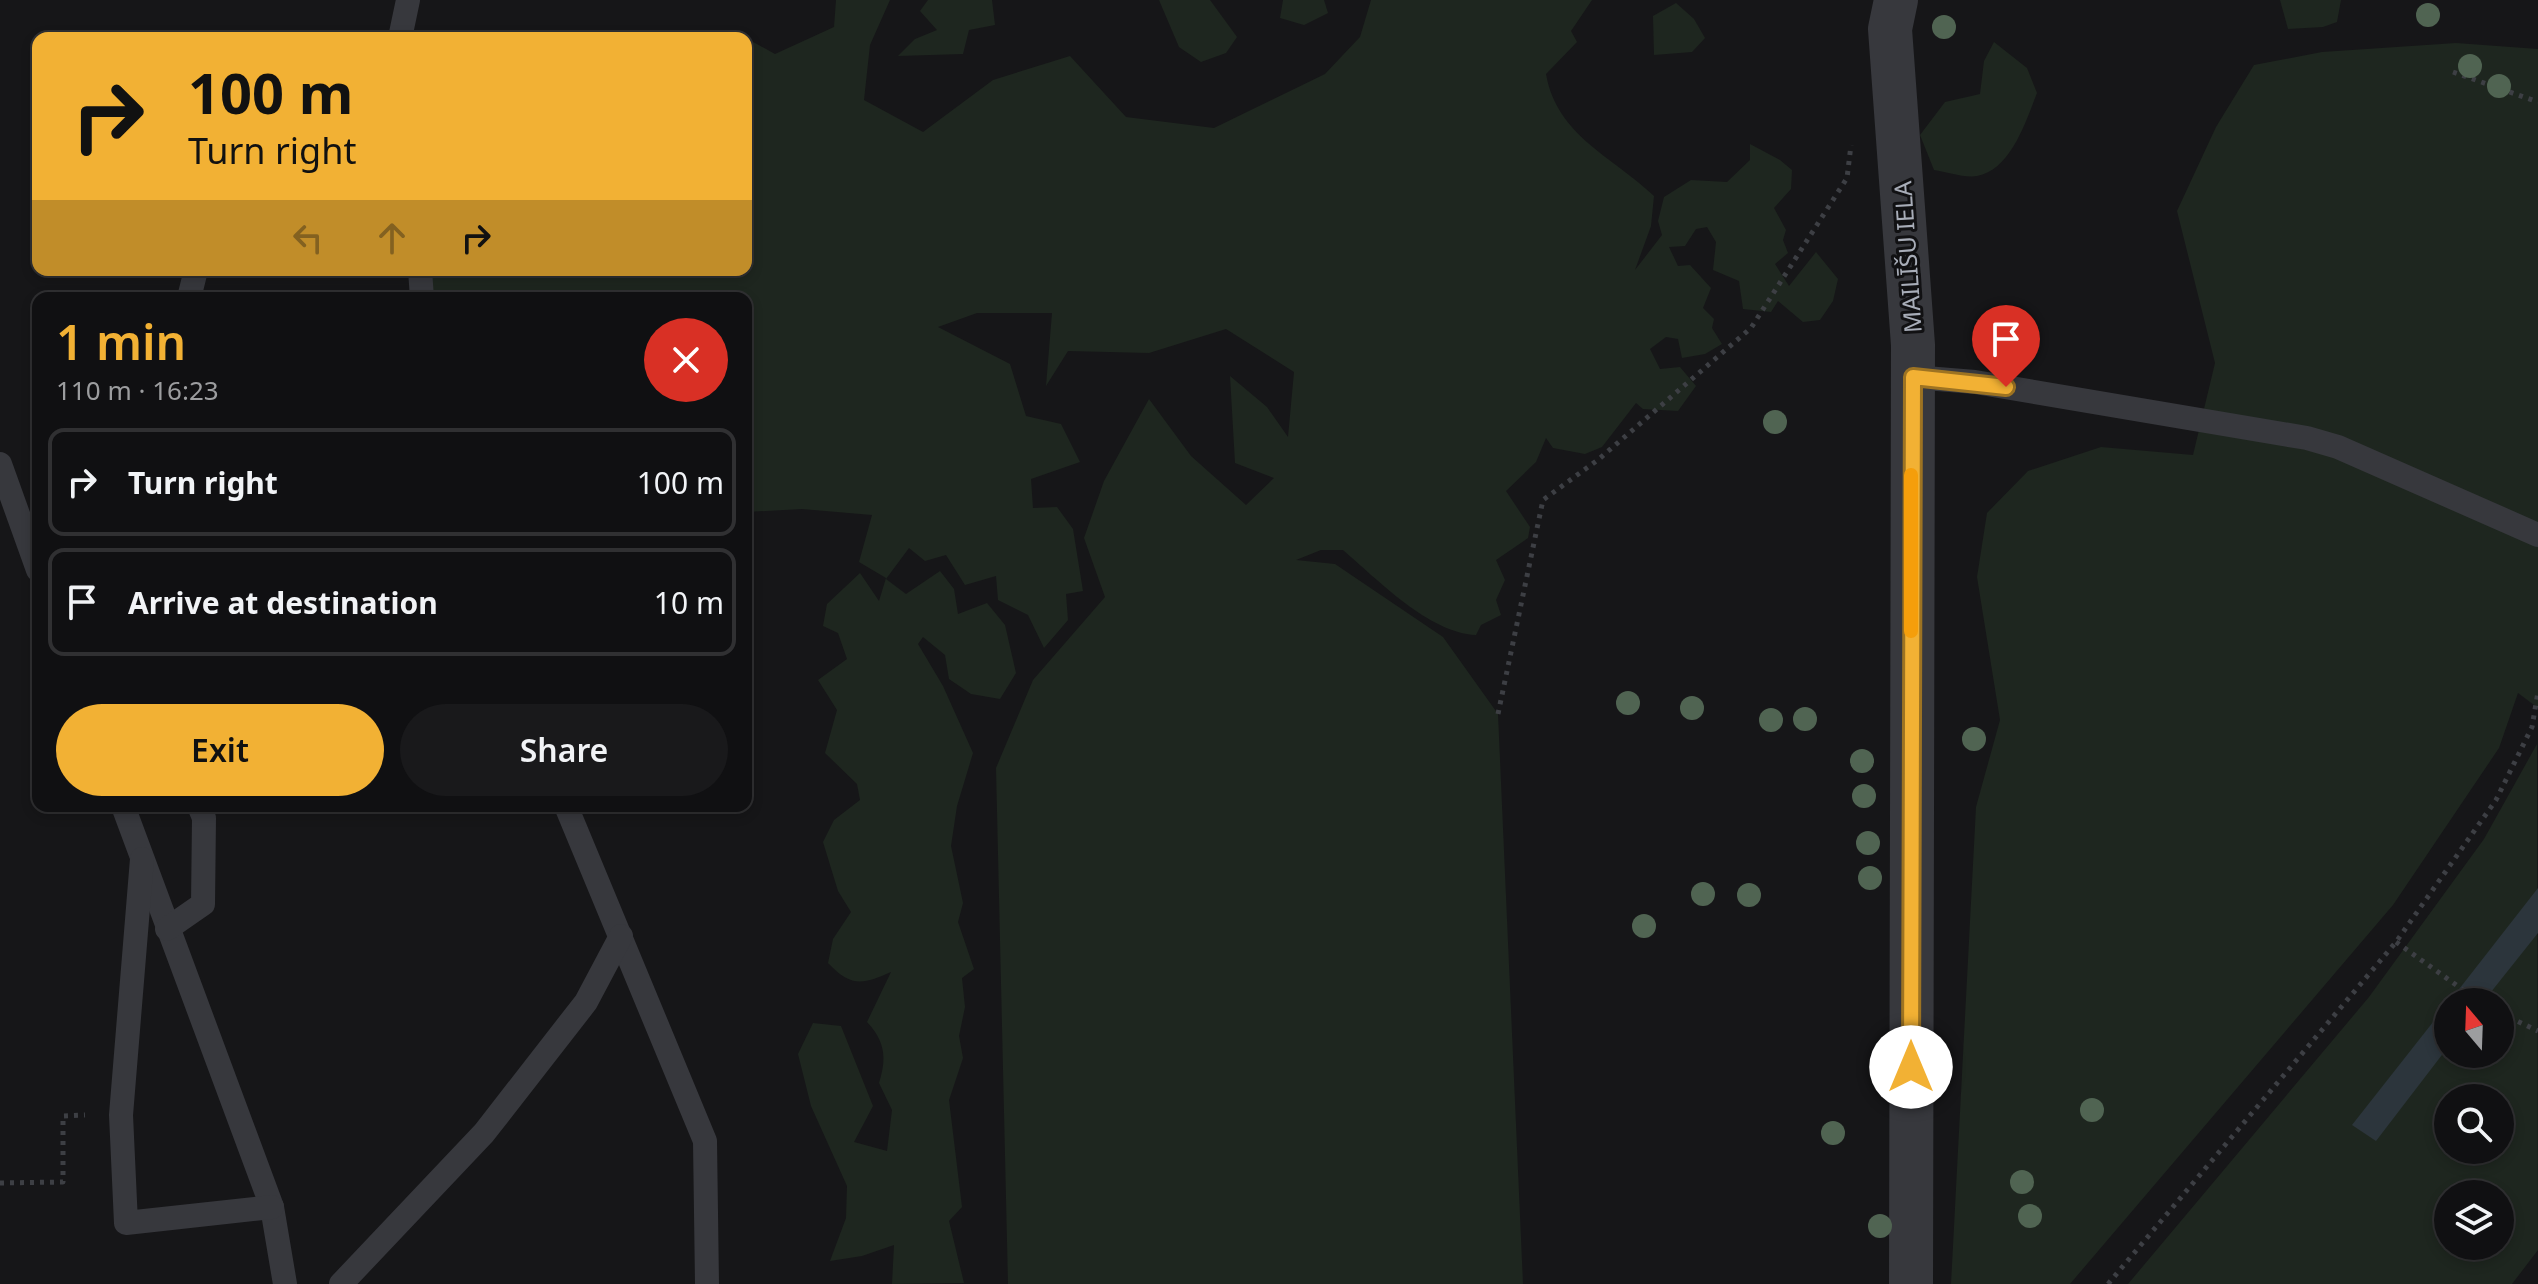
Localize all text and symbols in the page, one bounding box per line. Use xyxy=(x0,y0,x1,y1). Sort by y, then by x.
text: 100 m xyxy=(188,54,353,130)
icon: right xyxy=(56,64,160,168)
text: Turn right xyxy=(188,126,356,175)
street label: MAILĪŠU IELA xyxy=(1885,179,1929,334)
icon: left xyxy=(286,216,330,260)
icon: ahead xyxy=(370,216,414,260)
icon: right xyxy=(454,216,498,260)
pin xyxy=(1972,305,2040,387)
text: 1 min xyxy=(56,309,186,374)
icon: arrive xyxy=(1984,317,2028,361)
button: close xyxy=(644,318,728,402)
text: 110 m · 16:23 xyxy=(56,372,219,408)
icon: right xyxy=(60,460,104,504)
text: Turn right xyxy=(128,462,278,503)
text: 100 m xyxy=(637,462,724,503)
icon: arrive xyxy=(60,580,104,624)
text: Arrive at destination xyxy=(128,582,438,623)
text: 10 m xyxy=(654,582,724,623)
button: Exit xyxy=(56,704,384,796)
button: Share xyxy=(400,704,728,796)
north arrow xyxy=(2434,988,2514,1068)
map controls xyxy=(2434,988,2514,1260)
position arrow xyxy=(1869,1025,1953,1109)
button: search xyxy=(2434,1084,2514,1164)
button: layers xyxy=(2434,1180,2514,1260)

